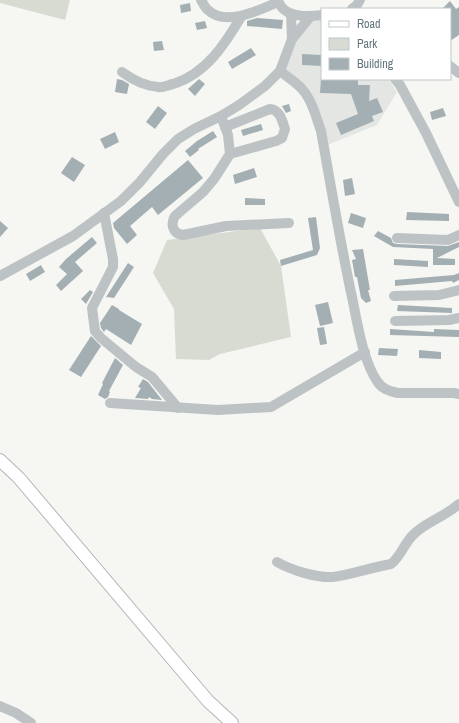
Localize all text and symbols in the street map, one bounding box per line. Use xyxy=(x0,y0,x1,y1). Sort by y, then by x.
legend xyxy=(321,8,451,80)
text: Road xyxy=(357,16,381,32)
text: Park xyxy=(357,36,377,52)
text: Building xyxy=(357,56,394,72)

